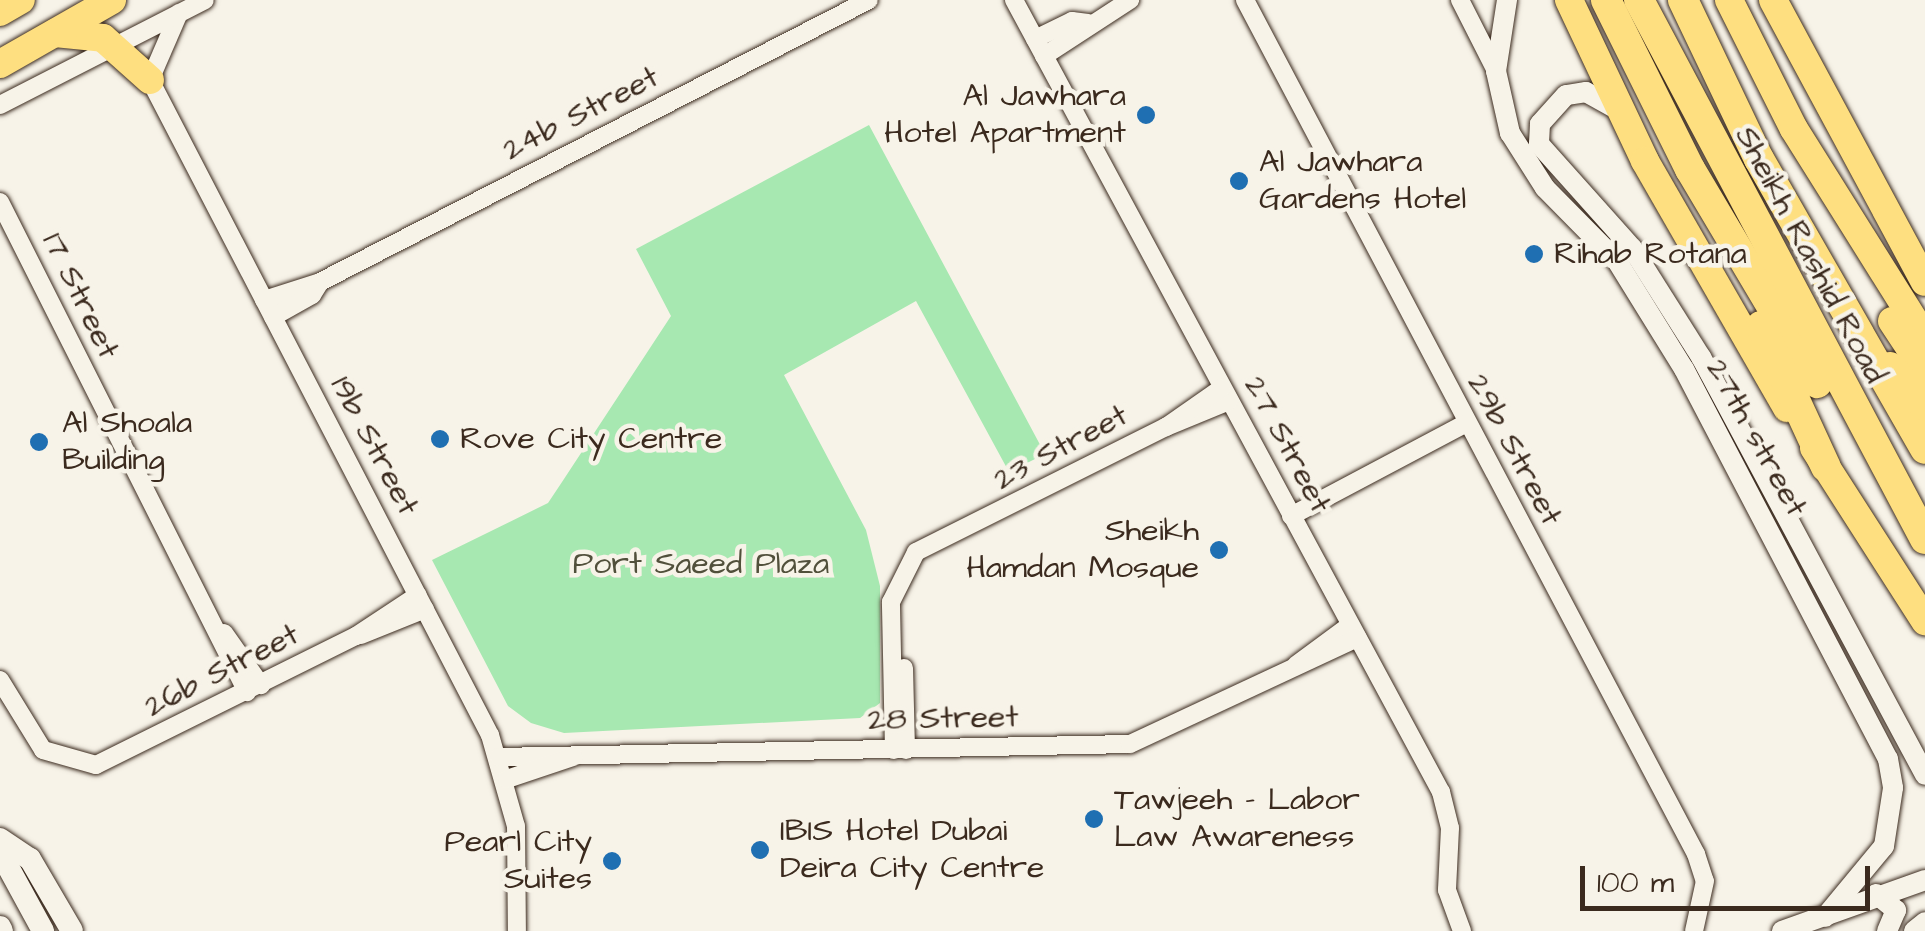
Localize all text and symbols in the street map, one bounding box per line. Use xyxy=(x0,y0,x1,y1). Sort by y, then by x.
street label: 24b Street xyxy=(497,58,665,170)
place label: Al Jawhara Hotel Apartment xyxy=(884,78,1126,153)
marker: Al Jawhara Hotel Apartment xyxy=(1135,104,1157,126)
street label: Sheikh Rashid Road xyxy=(1726,120,1894,390)
place label: Al Jawhara Gardens Hotel xyxy=(1259,144,1466,219)
marker: Al Jawhara Gardens Hotel xyxy=(1228,170,1250,192)
street label: 17 Street xyxy=(33,227,127,365)
place label: Rihab Rotana xyxy=(1554,235,1747,273)
marker: Rihab Rotana xyxy=(1523,243,1545,265)
street label: 27th street xyxy=(1697,353,1815,523)
street label: 29b Street xyxy=(1458,368,1570,532)
street label: 19b Street xyxy=(321,370,427,522)
street label: 27 Street xyxy=(1235,370,1339,520)
street label: 23 Street xyxy=(987,397,1135,499)
place label: Al Shoala Building xyxy=(62,405,192,480)
place label: Rove City Centre xyxy=(460,420,722,458)
marker: Rove City Centre xyxy=(429,428,451,450)
marker: Al Shoala Building xyxy=(26,429,52,455)
place label: Sheikh Hamdan Mosque xyxy=(966,513,1199,588)
marker: Sheikh Hamdan Mosque xyxy=(1208,539,1230,561)
park label: Port Saeed Plaza xyxy=(573,545,829,583)
street label: 26b Street xyxy=(138,616,306,726)
street label: 28 Street xyxy=(867,698,1019,740)
place label: Tawjeeh - Labor Law Awareness xyxy=(1114,782,1360,857)
marker: Tawjeeh - Labor Law Awareness xyxy=(1083,808,1105,830)
place label: IBIS Hotel Dubai Deira City Centre xyxy=(780,813,1044,888)
place label: Pearl City Suites xyxy=(444,824,592,899)
marker: IBIS Hotel Dubai Deira City Centre xyxy=(749,839,771,861)
scale bar xyxy=(1585,846,1875,908)
marker: Pearl City Suites xyxy=(601,850,623,872)
text: 100 m xyxy=(1597,862,1674,904)

